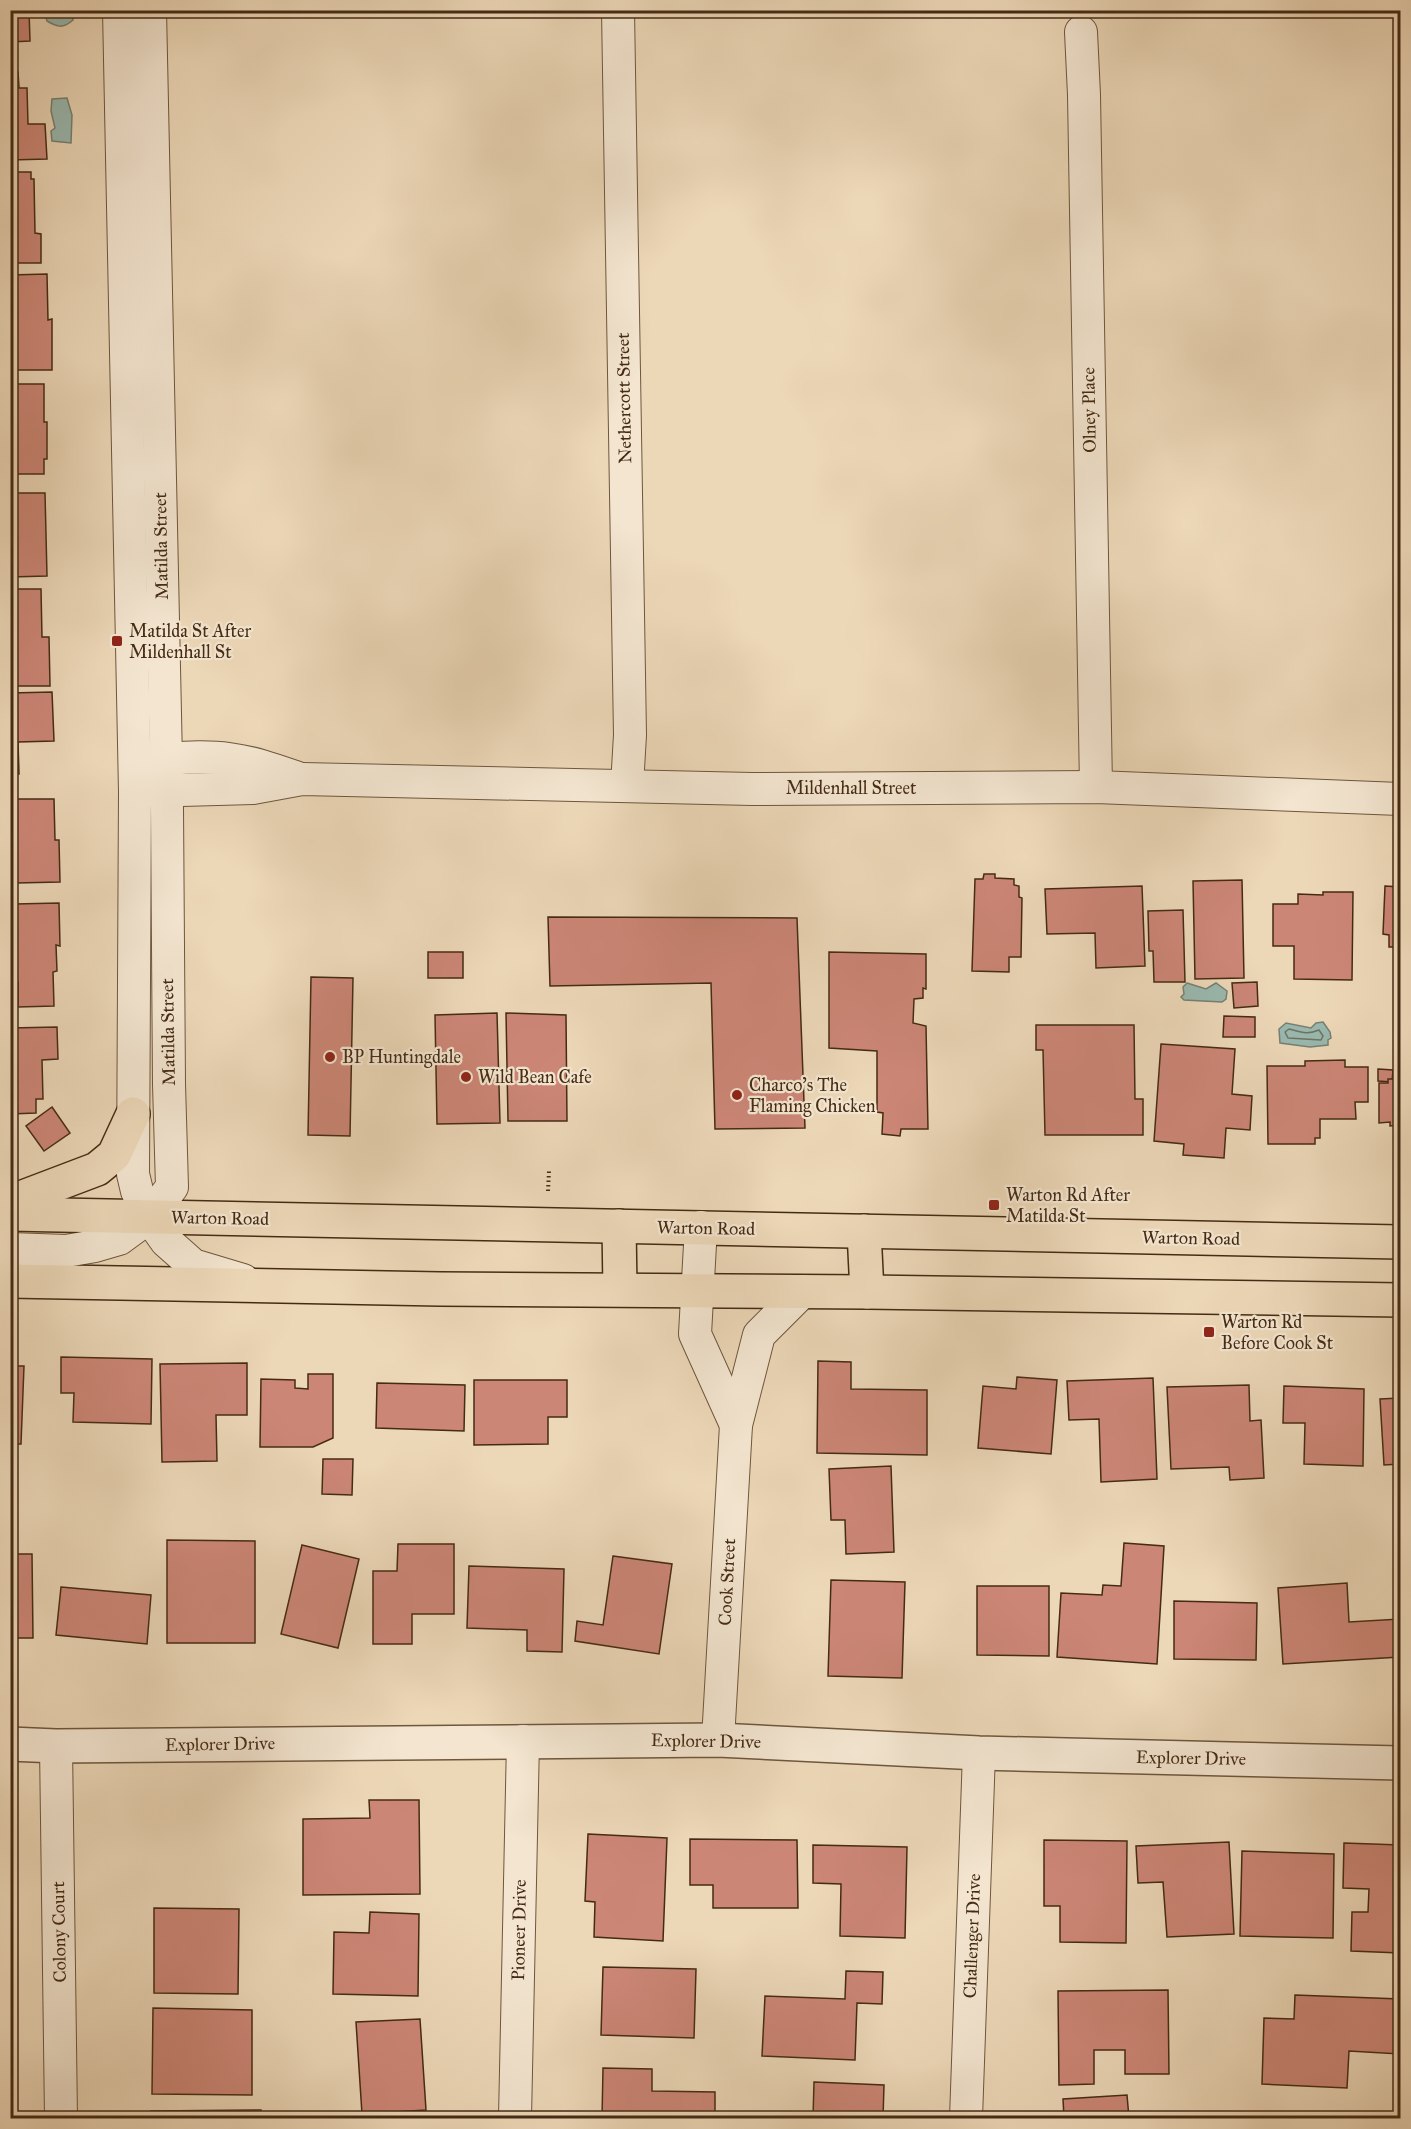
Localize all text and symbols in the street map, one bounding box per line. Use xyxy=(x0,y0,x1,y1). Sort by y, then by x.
street label: Nethercott Street xyxy=(612,332,636,464)
street label: Olney Place xyxy=(1077,367,1101,453)
street label: Matilda Street xyxy=(149,491,173,600)
place label: Matilda St After Mildenhall St xyxy=(129,620,251,663)
marker: Matilda St After Mildenhall St xyxy=(110,634,124,648)
street label: Mildenhall Street xyxy=(786,777,917,799)
street label: Matilda Street xyxy=(156,977,180,1086)
place label: BP Huntingdale xyxy=(342,1046,461,1069)
marker: BP Huntingdale xyxy=(323,1050,337,1064)
place label: Wild Bean Cafe xyxy=(478,1066,592,1088)
marker: Wild Bean Cafe xyxy=(459,1070,473,1084)
place label: Charco's The Flaming Chicken xyxy=(749,1074,876,1118)
marker: Charco's The Flaming Chicken xyxy=(730,1088,744,1102)
place label: Warton Rd After Matilda St xyxy=(1006,1184,1130,1227)
marker: Warton Rd After Matilda St xyxy=(987,1198,1001,1212)
street label: Warton Road xyxy=(171,1206,269,1230)
street label: Warton Road xyxy=(657,1216,755,1240)
street label: Warton Road xyxy=(1142,1226,1240,1250)
place label: Warton Rd Before Cook St xyxy=(1221,1311,1334,1354)
marker: Warton Rd Before Cook St xyxy=(1202,1325,1216,1339)
street label: Cook Street xyxy=(714,1537,740,1626)
street label: Explorer Drive xyxy=(651,1729,761,1753)
street label: Explorer Drive xyxy=(165,1732,275,1756)
street label: Explorer Drive xyxy=(1136,1746,1246,1770)
street label: Challenger Drive xyxy=(959,1873,986,1999)
street label: Pioneer Drive xyxy=(507,1879,531,1981)
street label: Colony Court xyxy=(47,1881,71,1983)

